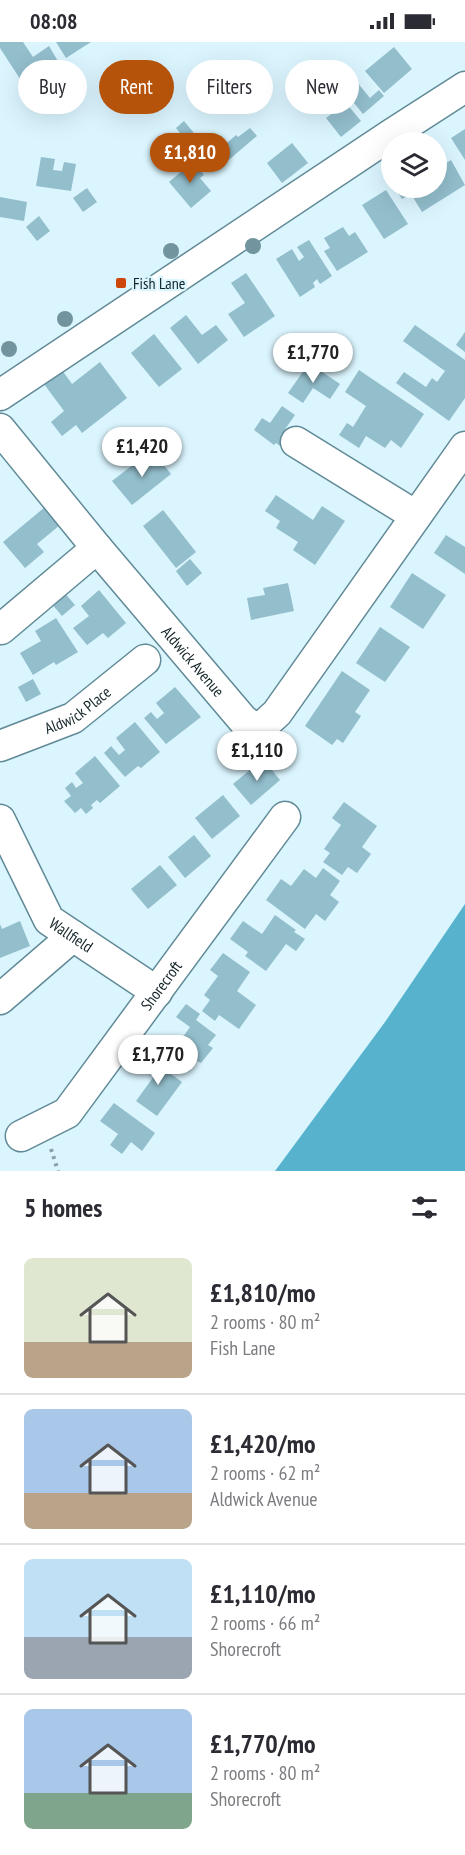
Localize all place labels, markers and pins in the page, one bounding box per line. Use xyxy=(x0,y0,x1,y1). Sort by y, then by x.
pin: £1,810 xyxy=(141,133,239,184)
place label: Fish Lane xyxy=(133,273,185,293)
marker: Fish Lane xyxy=(114,276,128,290)
pin: £1,770 xyxy=(264,333,362,384)
pin: £1,420 xyxy=(93,427,191,478)
pin: £1,110 xyxy=(208,731,306,782)
pin: £1,770 xyxy=(109,1035,207,1086)

